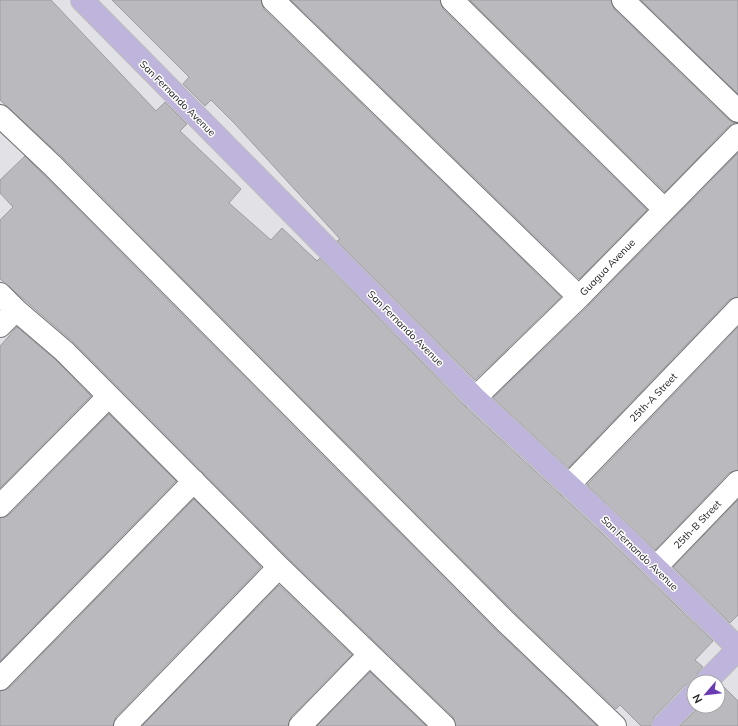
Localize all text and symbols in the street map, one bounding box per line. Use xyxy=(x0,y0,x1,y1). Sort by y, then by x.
street label: San Fernando Avenue xyxy=(137,58,218,139)
street label: Guagua Avenue xyxy=(577,236,638,299)
street label: San Fernando Avenue xyxy=(365,288,446,369)
street label: 25th-A Street xyxy=(627,370,680,425)
street label: 25th-B Street xyxy=(671,497,724,551)
street label: San Fernando Avenue xyxy=(598,513,681,593)
north arrow xyxy=(686,674,726,714)
text: N xyxy=(689,692,705,706)

